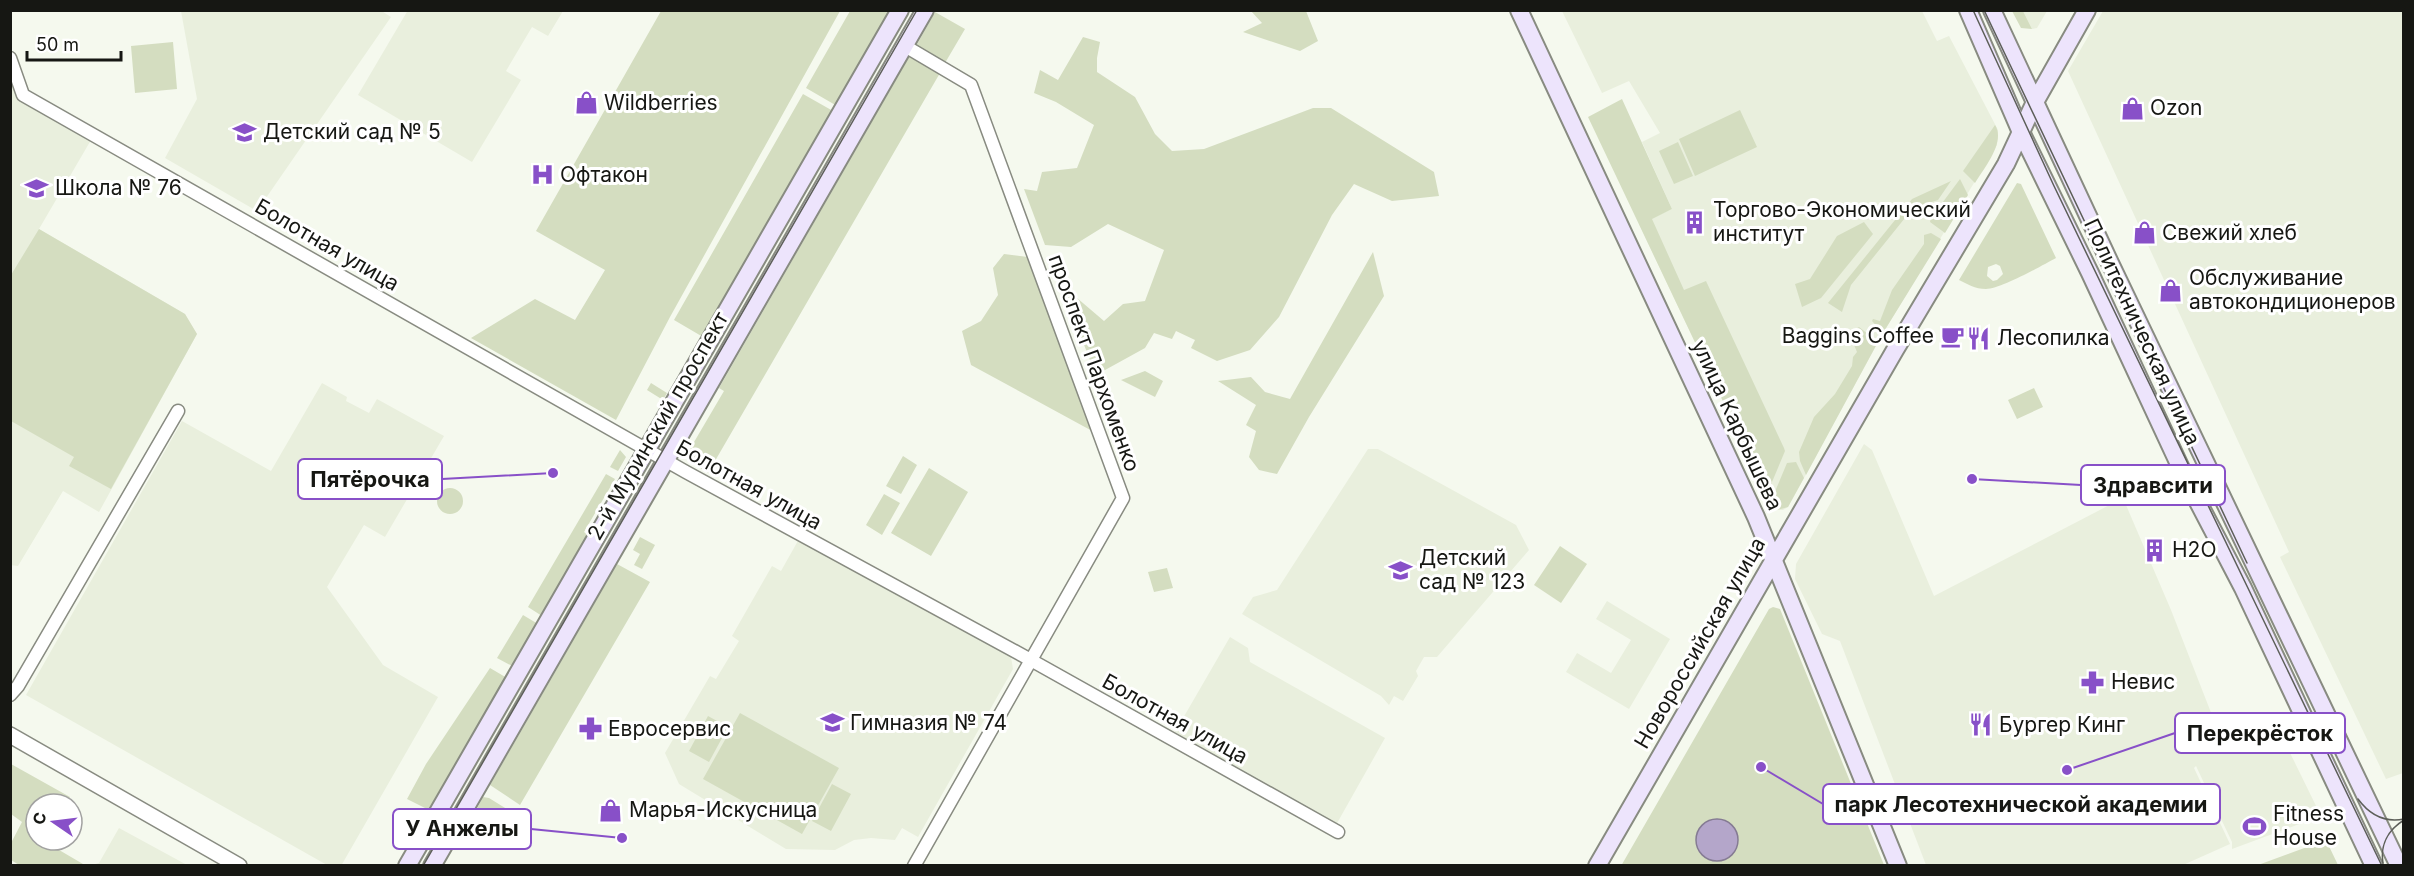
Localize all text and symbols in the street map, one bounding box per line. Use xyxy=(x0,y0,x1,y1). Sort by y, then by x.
scale bar xyxy=(27,24,122,62)
text: 50 m xyxy=(36,34,79,55)
shop icon: Wildberries xyxy=(573,90,599,116)
place label: Wildberries xyxy=(604,90,718,115)
shop icon: Ozon xyxy=(2119,95,2145,121)
place label: Ozon xyxy=(2150,95,2202,120)
school or university icon: Детский сад № 5 xyxy=(232,119,258,145)
place label: Детский сад № 5 xyxy=(263,119,441,144)
hospital icon: Офтакон xyxy=(529,162,555,188)
place label: Офтакон xyxy=(560,162,648,187)
school or university icon: Школа № 76 xyxy=(24,175,50,201)
place label: Школа № 76 xyxy=(55,175,182,200)
street label: Болотная улица xyxy=(251,193,404,296)
place label: Торгово-Экономический институт xyxy=(1713,197,1971,246)
building icon: Торгово-Экономический институт xyxy=(1682,209,1708,235)
street label: Политехническая улица xyxy=(2079,215,2206,449)
shop icon: Свежий хлеб xyxy=(2131,220,2157,246)
place label: Свежий хлеб xyxy=(2162,220,2297,245)
street label: проспект Пархоменко xyxy=(1044,251,1145,475)
place label: Обслуживание автокондиционеров xyxy=(2189,265,2396,314)
shop icon: Обслуживание автокондиционеров xyxy=(2158,277,2184,303)
street label: 2-й Муринский проспект xyxy=(582,307,733,544)
place label: Baggins Coffee xyxy=(1782,323,1934,348)
cafe icon: Baggins Coffee xyxy=(1939,323,1965,349)
restaurant icon: Лесопилка xyxy=(1966,325,1992,351)
place label: Лесопилка xyxy=(1997,325,2110,350)
street label: улица Карбышева xyxy=(1687,335,1788,514)
street label: Болотная улица xyxy=(672,434,826,535)
callout: Пятёрочка xyxy=(298,459,442,499)
callout: Здравсити xyxy=(2081,465,2225,505)
text: Пятёрочка xyxy=(310,466,430,492)
text: Здравсити xyxy=(2093,472,2213,498)
street label: Новороссийская улица xyxy=(1629,533,1770,753)
building icon: H2O xyxy=(2141,537,2167,563)
place label: H2O xyxy=(2172,537,2216,562)
place label: Детский сад № 123 xyxy=(1419,545,1525,594)
school or university icon: Детский сад № 123 xyxy=(1388,557,1414,583)
street label: Болотная улица xyxy=(1098,668,1252,769)
pharmacy icon: Невис xyxy=(2080,669,2106,695)
place label: Невис xyxy=(2111,669,2175,694)
school or university icon: Гимназия № 74 xyxy=(819,710,845,736)
place label: Гимназия № 74 xyxy=(850,710,1007,735)
restaurant icon: Бургер Кинг xyxy=(1968,712,1994,738)
place label: Бургер Кинг xyxy=(1999,712,2125,737)
callout: Перекрёсток xyxy=(2175,713,2345,753)
pharmacy icon: Евросервис xyxy=(577,716,603,742)
place label: Евросервис xyxy=(608,716,731,741)
text: Перекрёсток xyxy=(2187,720,2333,746)
callout: парк Лесотехнической академии xyxy=(1823,784,2220,824)
text: парк Лесотехнической академии xyxy=(1834,791,2208,817)
north arrow xyxy=(24,792,84,852)
shop icon: Марья-Искусница xyxy=(598,797,624,823)
place label: Марья-Искусница xyxy=(629,797,817,822)
place label: Fitness House xyxy=(2273,801,2344,850)
callout: У Анжелы xyxy=(393,809,531,849)
text: С xyxy=(28,810,51,827)
sports icon: Fitness House xyxy=(2242,813,2268,839)
text: У Анжелы xyxy=(405,815,519,841)

